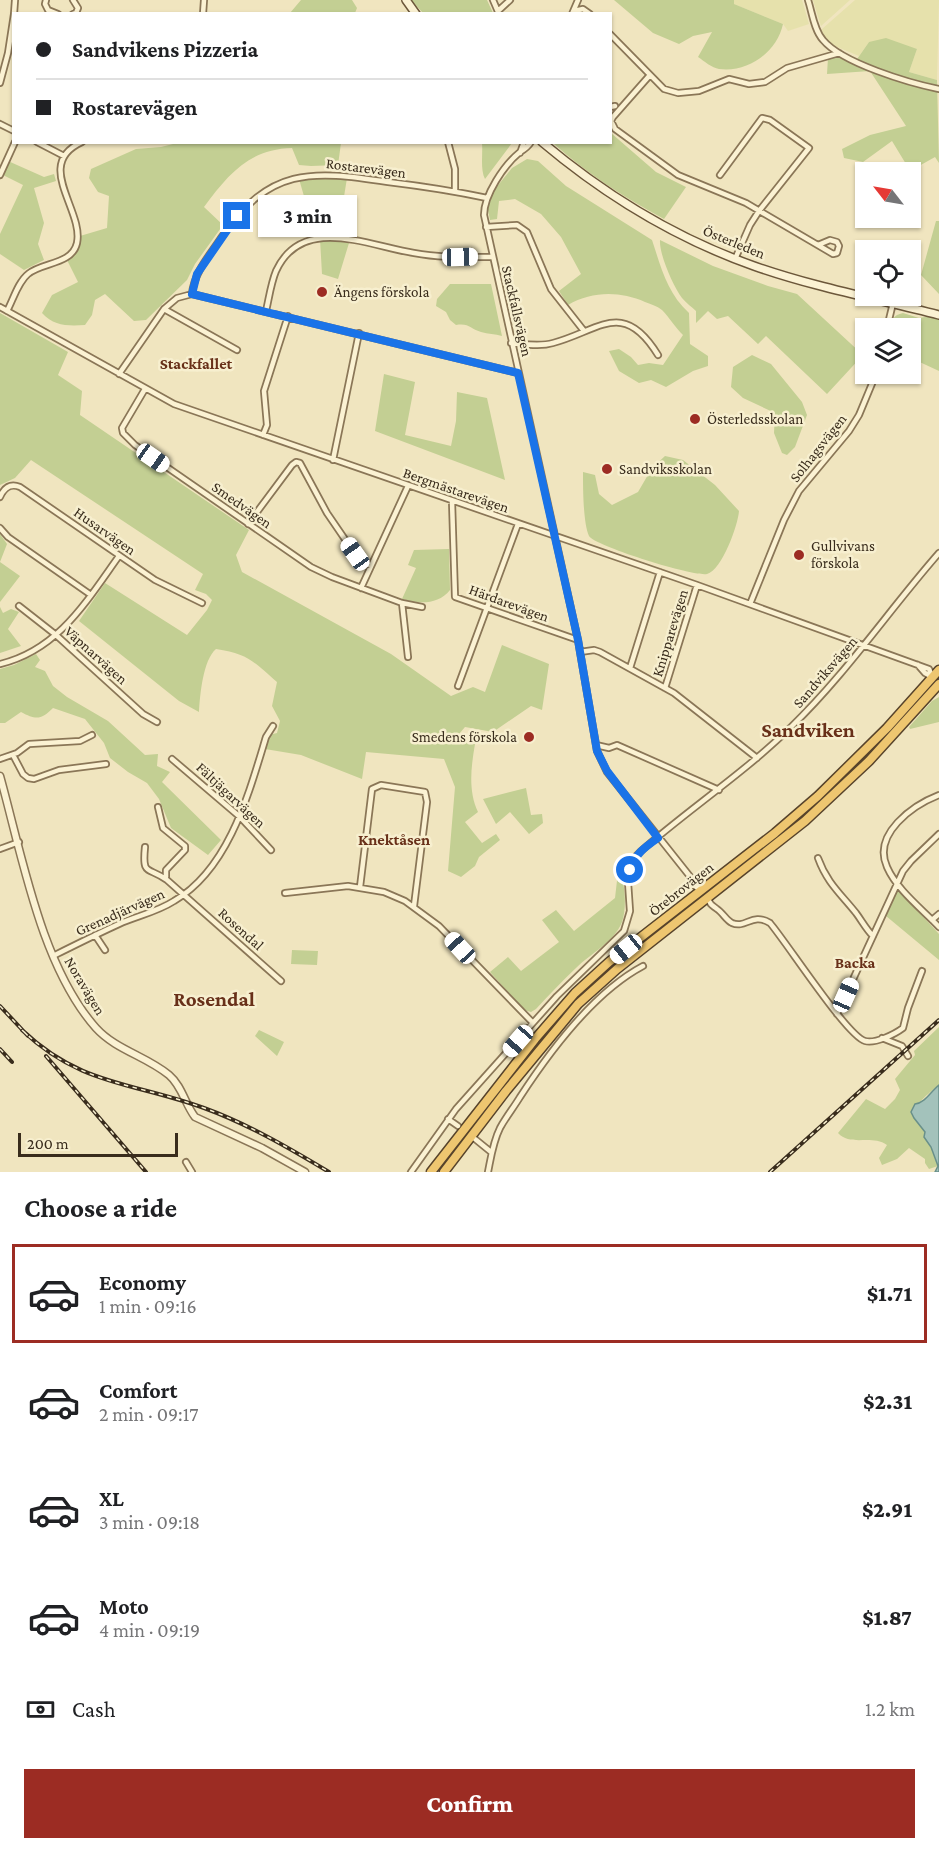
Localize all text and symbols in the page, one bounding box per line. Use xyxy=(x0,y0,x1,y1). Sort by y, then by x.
text: Sandvikens Pizzeria xyxy=(72,37,258,62)
text: Rostarevägen xyxy=(72,95,197,120)
street label: Rostarevägen xyxy=(325,155,407,182)
north arrow xyxy=(855,162,921,228)
map controls xyxy=(855,162,921,384)
callout: 3 min xyxy=(258,195,357,237)
route end xyxy=(223,202,250,229)
text: 3 min xyxy=(283,205,332,227)
street label: Österleden xyxy=(701,222,767,262)
button: locate xyxy=(855,240,921,306)
car xyxy=(442,248,478,266)
street label: Stackfallsvägen xyxy=(498,264,535,358)
place label: Ängens förskola xyxy=(334,284,429,301)
marker: Ängens förskola xyxy=(315,285,329,299)
button: layers xyxy=(855,318,921,384)
district label: Stackfallet xyxy=(160,355,233,372)
place label: Österledsskolan xyxy=(707,411,803,427)
street label: Solhagsvägen xyxy=(786,411,850,486)
marker: Österledsskolan xyxy=(688,412,702,426)
car xyxy=(133,440,173,476)
place label: Sandviksskolan xyxy=(619,461,712,477)
marker: Sandviksskolan xyxy=(600,462,614,476)
street label: Bergmästarevägen xyxy=(401,464,511,517)
street label: Smedvägen xyxy=(209,479,275,532)
street label: Husarvägen xyxy=(71,504,139,559)
car xyxy=(337,534,373,574)
place label: Gullvivans förskola xyxy=(811,538,875,571)
marker: Gullvivans förskola xyxy=(792,548,806,562)
street label: Härdarevägen xyxy=(467,581,551,626)
street label: Knipparevägen xyxy=(649,587,692,679)
street label: Väpnarvägen xyxy=(61,623,131,688)
street label: Sandviksvägen xyxy=(790,633,861,712)
district label: Sandviken xyxy=(761,718,855,742)
place label: Smedens förskola xyxy=(412,729,517,745)
marker: Smedens förskola xyxy=(522,730,536,744)
street label: Fältjägarvägen xyxy=(192,759,269,832)
district label: Knektåsen xyxy=(358,831,430,848)
route start xyxy=(616,856,643,883)
street label: Örebrovägen xyxy=(646,859,717,920)
street label: Grenadjärvägen xyxy=(73,885,167,940)
street label: Rosendal xyxy=(215,905,267,953)
car xyxy=(441,929,479,967)
car xyxy=(606,931,646,967)
street label: Noravägen xyxy=(61,954,109,1018)
district label: Backa xyxy=(835,954,876,971)
car xyxy=(830,975,862,1015)
district label: Rosendal xyxy=(173,987,255,1011)
car xyxy=(499,1022,537,1060)
scale bar xyxy=(18,1130,178,1158)
text: 200 m xyxy=(27,1135,69,1152)
text: Choose a ride xyxy=(24,1193,177,1223)
icon: car xyxy=(27,1267,81,1321)
text: Economy xyxy=(99,1270,186,1295)
text: $1.71 xyxy=(867,1281,912,1306)
text: 1 min · 09:16 xyxy=(99,1295,197,1317)
icon: car xyxy=(27,1375,81,1429)
text: Comfort xyxy=(99,1378,177,1403)
text: $2.31 xyxy=(863,1389,912,1414)
text: 2 min · 09:17 xyxy=(99,1403,199,1425)
icon: car xyxy=(27,1483,81,1537)
text: XL xyxy=(99,1486,124,1511)
text: $2.91 xyxy=(862,1497,912,1522)
text: 3 min · 09:18 xyxy=(99,1511,200,1533)
icon: car xyxy=(27,1591,81,1645)
text: Moto xyxy=(99,1594,149,1619)
text: $1.87 xyxy=(862,1605,912,1630)
text: 4 min · 09:19 xyxy=(99,1619,200,1641)
icon: cash xyxy=(24,1693,57,1726)
text: Cash xyxy=(72,1697,116,1722)
text: 1.2 km xyxy=(865,1698,915,1720)
button: Confirm xyxy=(24,1769,915,1838)

